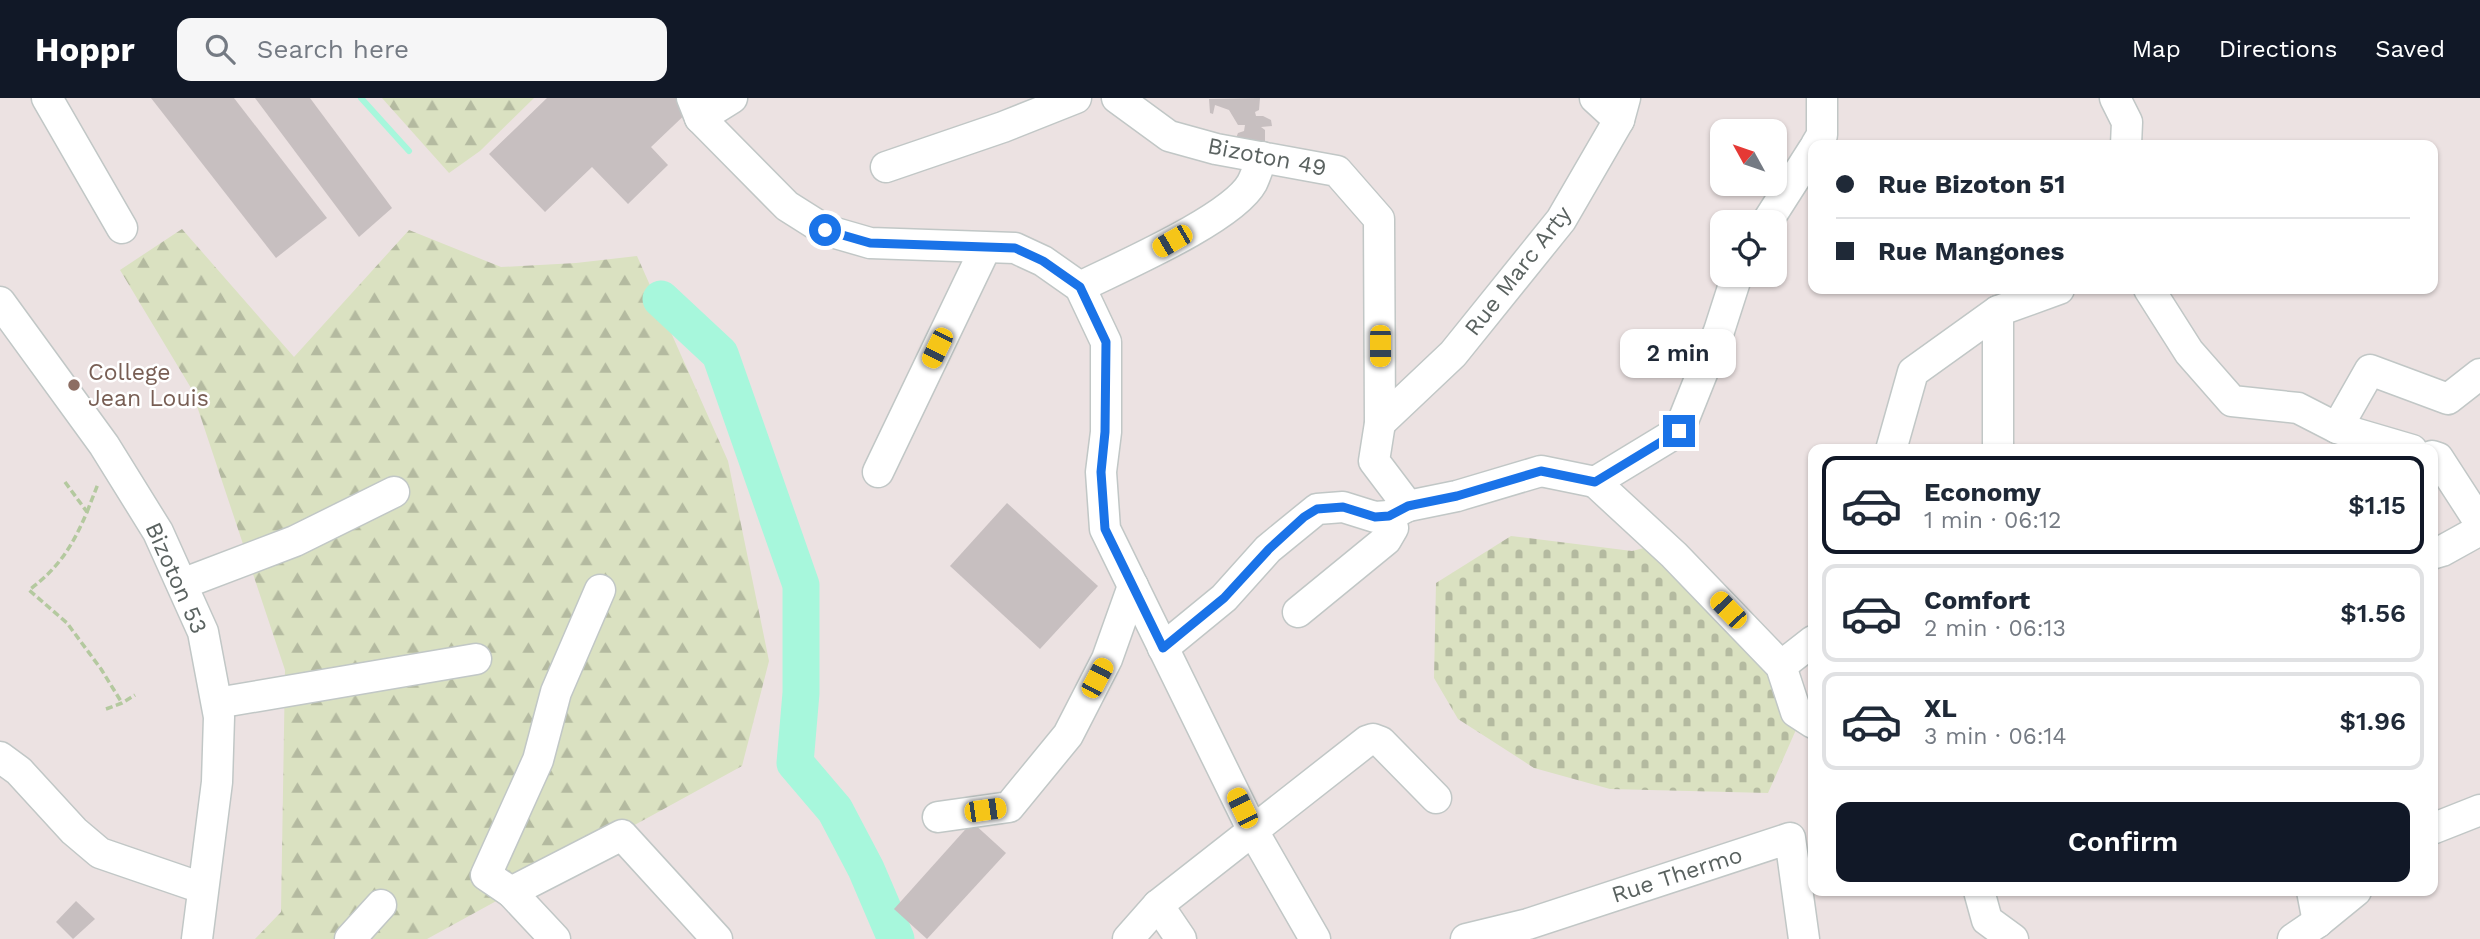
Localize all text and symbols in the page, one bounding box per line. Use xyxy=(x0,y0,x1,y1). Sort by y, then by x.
search box xyxy=(177,18,667,81)
text: Hoppr xyxy=(35,30,135,69)
icon: search xyxy=(201,30,239,68)
text: Search here xyxy=(257,34,409,64)
text: Map xyxy=(2132,35,2181,63)
text: Directions xyxy=(2219,35,2337,63)
text: Saved xyxy=(2375,35,2445,63)
north arrow xyxy=(1710,119,1787,196)
map controls xyxy=(1710,119,1787,287)
street label: Bizoton 49 xyxy=(1205,132,1329,182)
text: Rue Bizoton 51 xyxy=(1878,169,2065,199)
street label: Rue Marc Arty xyxy=(1459,201,1577,341)
button: locate xyxy=(1710,210,1787,287)
route start xyxy=(809,214,841,246)
car xyxy=(1149,221,1196,261)
text: Rue Mangones xyxy=(1878,236,2064,266)
car xyxy=(919,325,956,371)
car xyxy=(1370,325,1391,367)
callout: 2 min xyxy=(1621,330,1737,378)
text: 2 min xyxy=(1646,340,1710,367)
place label: College Jean Louis xyxy=(88,359,209,412)
marker: College Jean Louis xyxy=(66,377,82,393)
route end xyxy=(1663,415,1695,447)
icon: car xyxy=(1840,474,1903,537)
text: Economy xyxy=(1924,477,2041,507)
text: $1.15 xyxy=(2348,490,2406,520)
text: 1 min · 06:12 xyxy=(1924,507,2061,534)
street label: Bizoton 53 xyxy=(139,518,213,638)
icon: car xyxy=(1840,582,1903,645)
text: Comfort xyxy=(1924,585,2030,615)
car xyxy=(1706,588,1751,632)
text: $1.56 xyxy=(2340,598,2406,628)
text: 2 min · 06:13 xyxy=(1924,615,2066,642)
car xyxy=(1078,655,1117,701)
icon: car xyxy=(1840,690,1903,753)
text: XL xyxy=(1924,693,1957,723)
text: $1.96 xyxy=(2339,706,2406,736)
text: 3 min · 06:14 xyxy=(1924,723,2067,750)
car xyxy=(1224,785,1261,831)
car xyxy=(963,797,1008,823)
button: Confirm xyxy=(1836,802,2410,882)
street label: Rue Thermo xyxy=(1608,841,1746,909)

